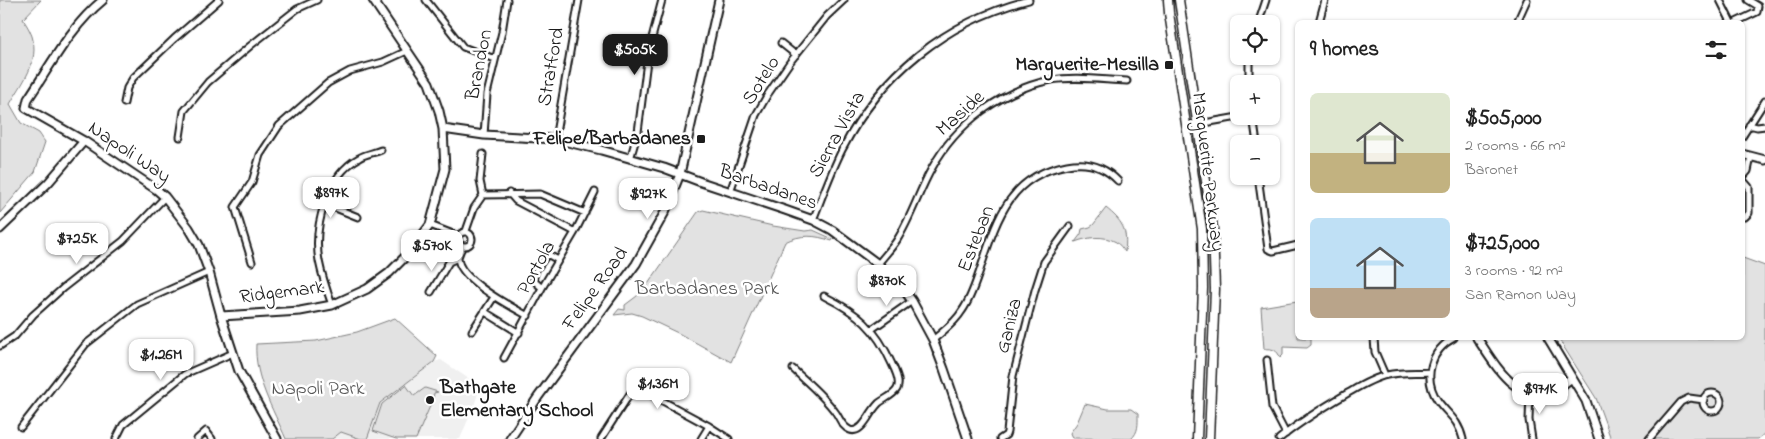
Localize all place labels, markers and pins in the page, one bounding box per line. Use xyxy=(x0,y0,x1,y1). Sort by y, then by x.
pin: $505K xyxy=(600,34,670,76)
place label: Marguerite-Mesilla xyxy=(1015,51,1159,81)
marker: Marguerite-Mesilla xyxy=(1163,59,1175,71)
place label: Felipe/Barbadanes xyxy=(532,125,691,154)
marker: Felipe/Barbadanes xyxy=(695,133,707,145)
pin: $897K xyxy=(296,176,366,219)
pin: $927K xyxy=(613,178,683,220)
pin: $725K xyxy=(42,222,112,265)
pin: $570K xyxy=(397,230,467,272)
pin: $870K xyxy=(852,264,922,307)
pin: $1.26M xyxy=(120,338,202,381)
pin: $1.36M xyxy=(617,368,699,410)
pin: $971K xyxy=(1505,372,1575,415)
place label: Bathgate Elementary School xyxy=(439,374,593,427)
marker: Bathgate Elementary School xyxy=(424,394,436,406)

